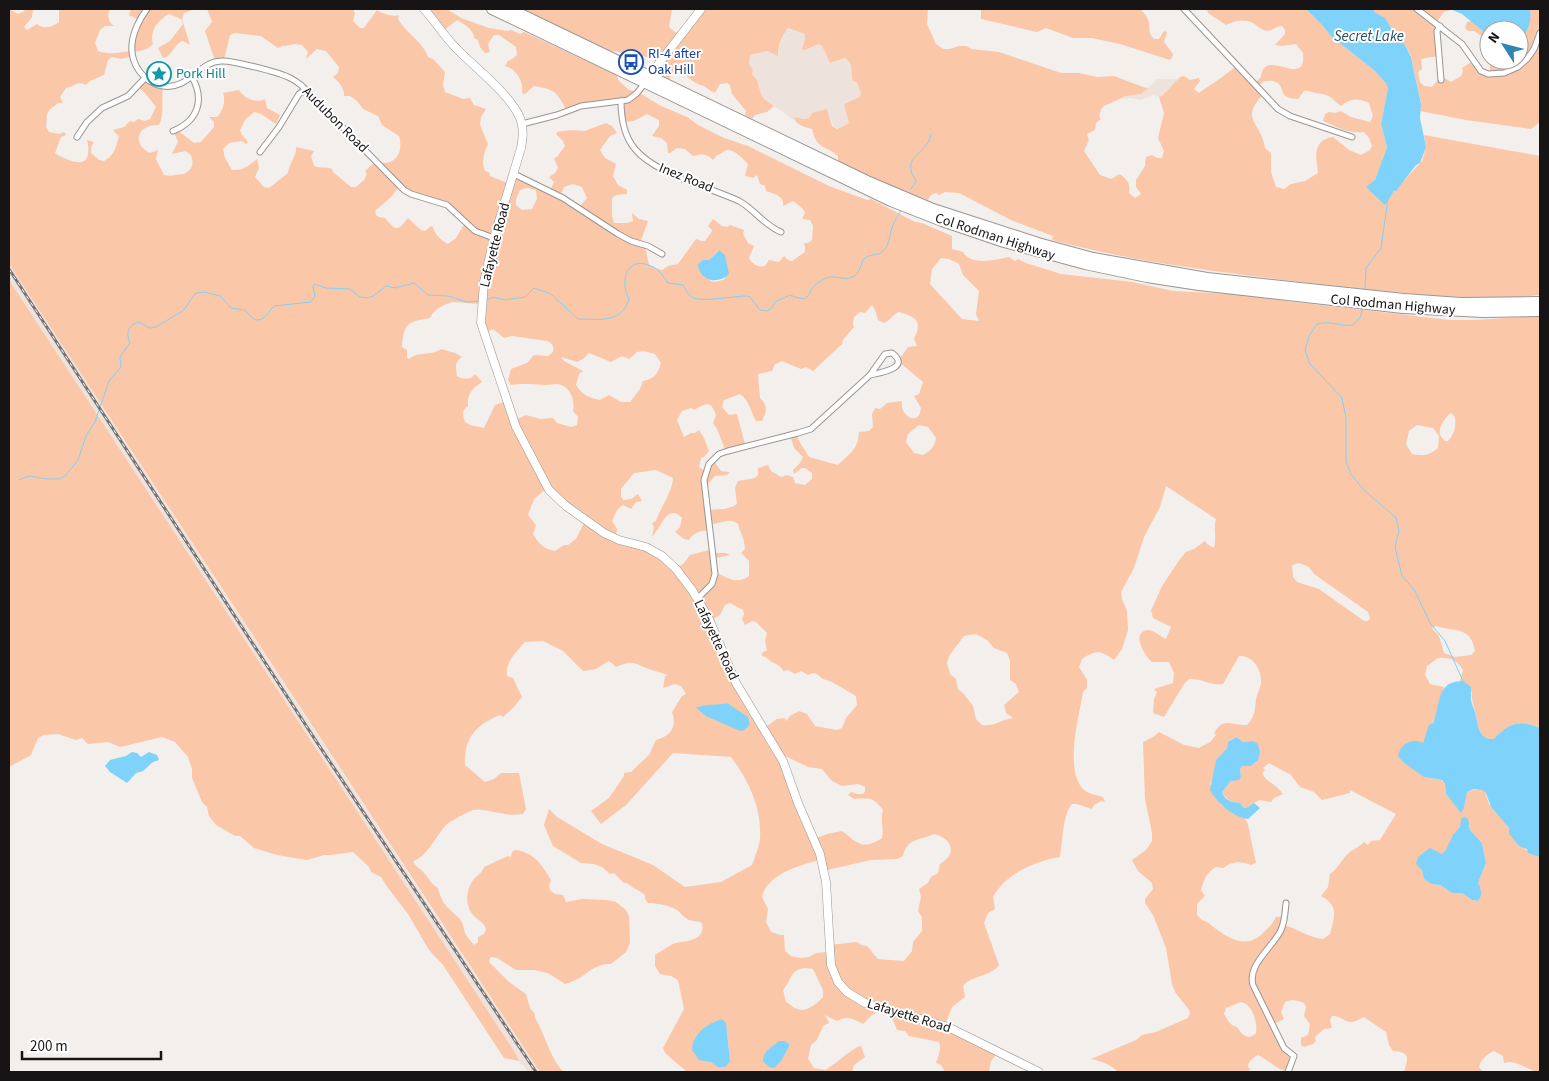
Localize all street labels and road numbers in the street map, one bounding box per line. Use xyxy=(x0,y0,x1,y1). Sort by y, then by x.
street label: Audubon Road xyxy=(297,82,373,158)
street label: Inez Road xyxy=(656,158,716,198)
street label: Lafayette Road xyxy=(475,200,515,290)
street label: Col Rodman Highway xyxy=(932,208,1058,266)
street label: Col Rodman Highway xyxy=(1330,290,1457,320)
street label: Lafayette Road xyxy=(689,596,743,684)
street label: Lafayette Road xyxy=(865,994,953,1038)

